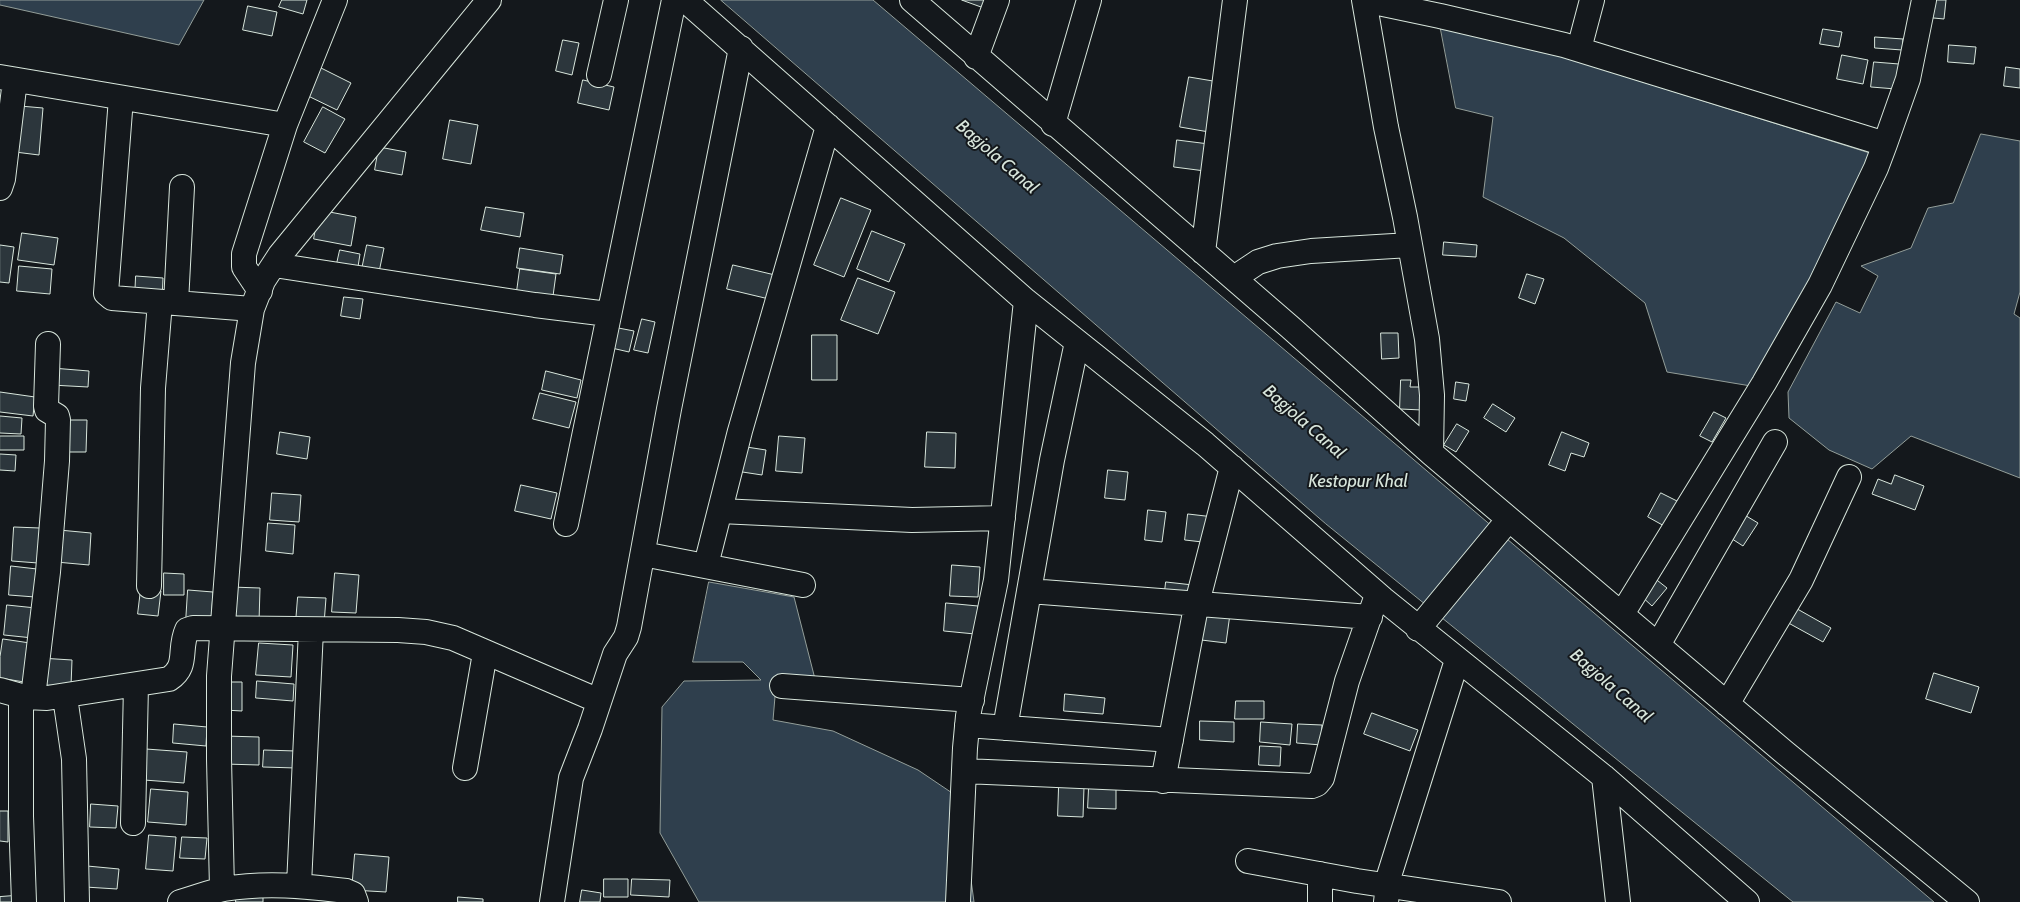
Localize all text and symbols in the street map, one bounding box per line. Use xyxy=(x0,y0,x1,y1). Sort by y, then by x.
water label: Bagjola Canal xyxy=(951,115,1043,199)
water label: Bagjola Canal xyxy=(1258,380,1350,464)
water label: Kestopur Khal xyxy=(1308,471,1408,493)
water label: Bagjola Canal xyxy=(1565,644,1657,728)

